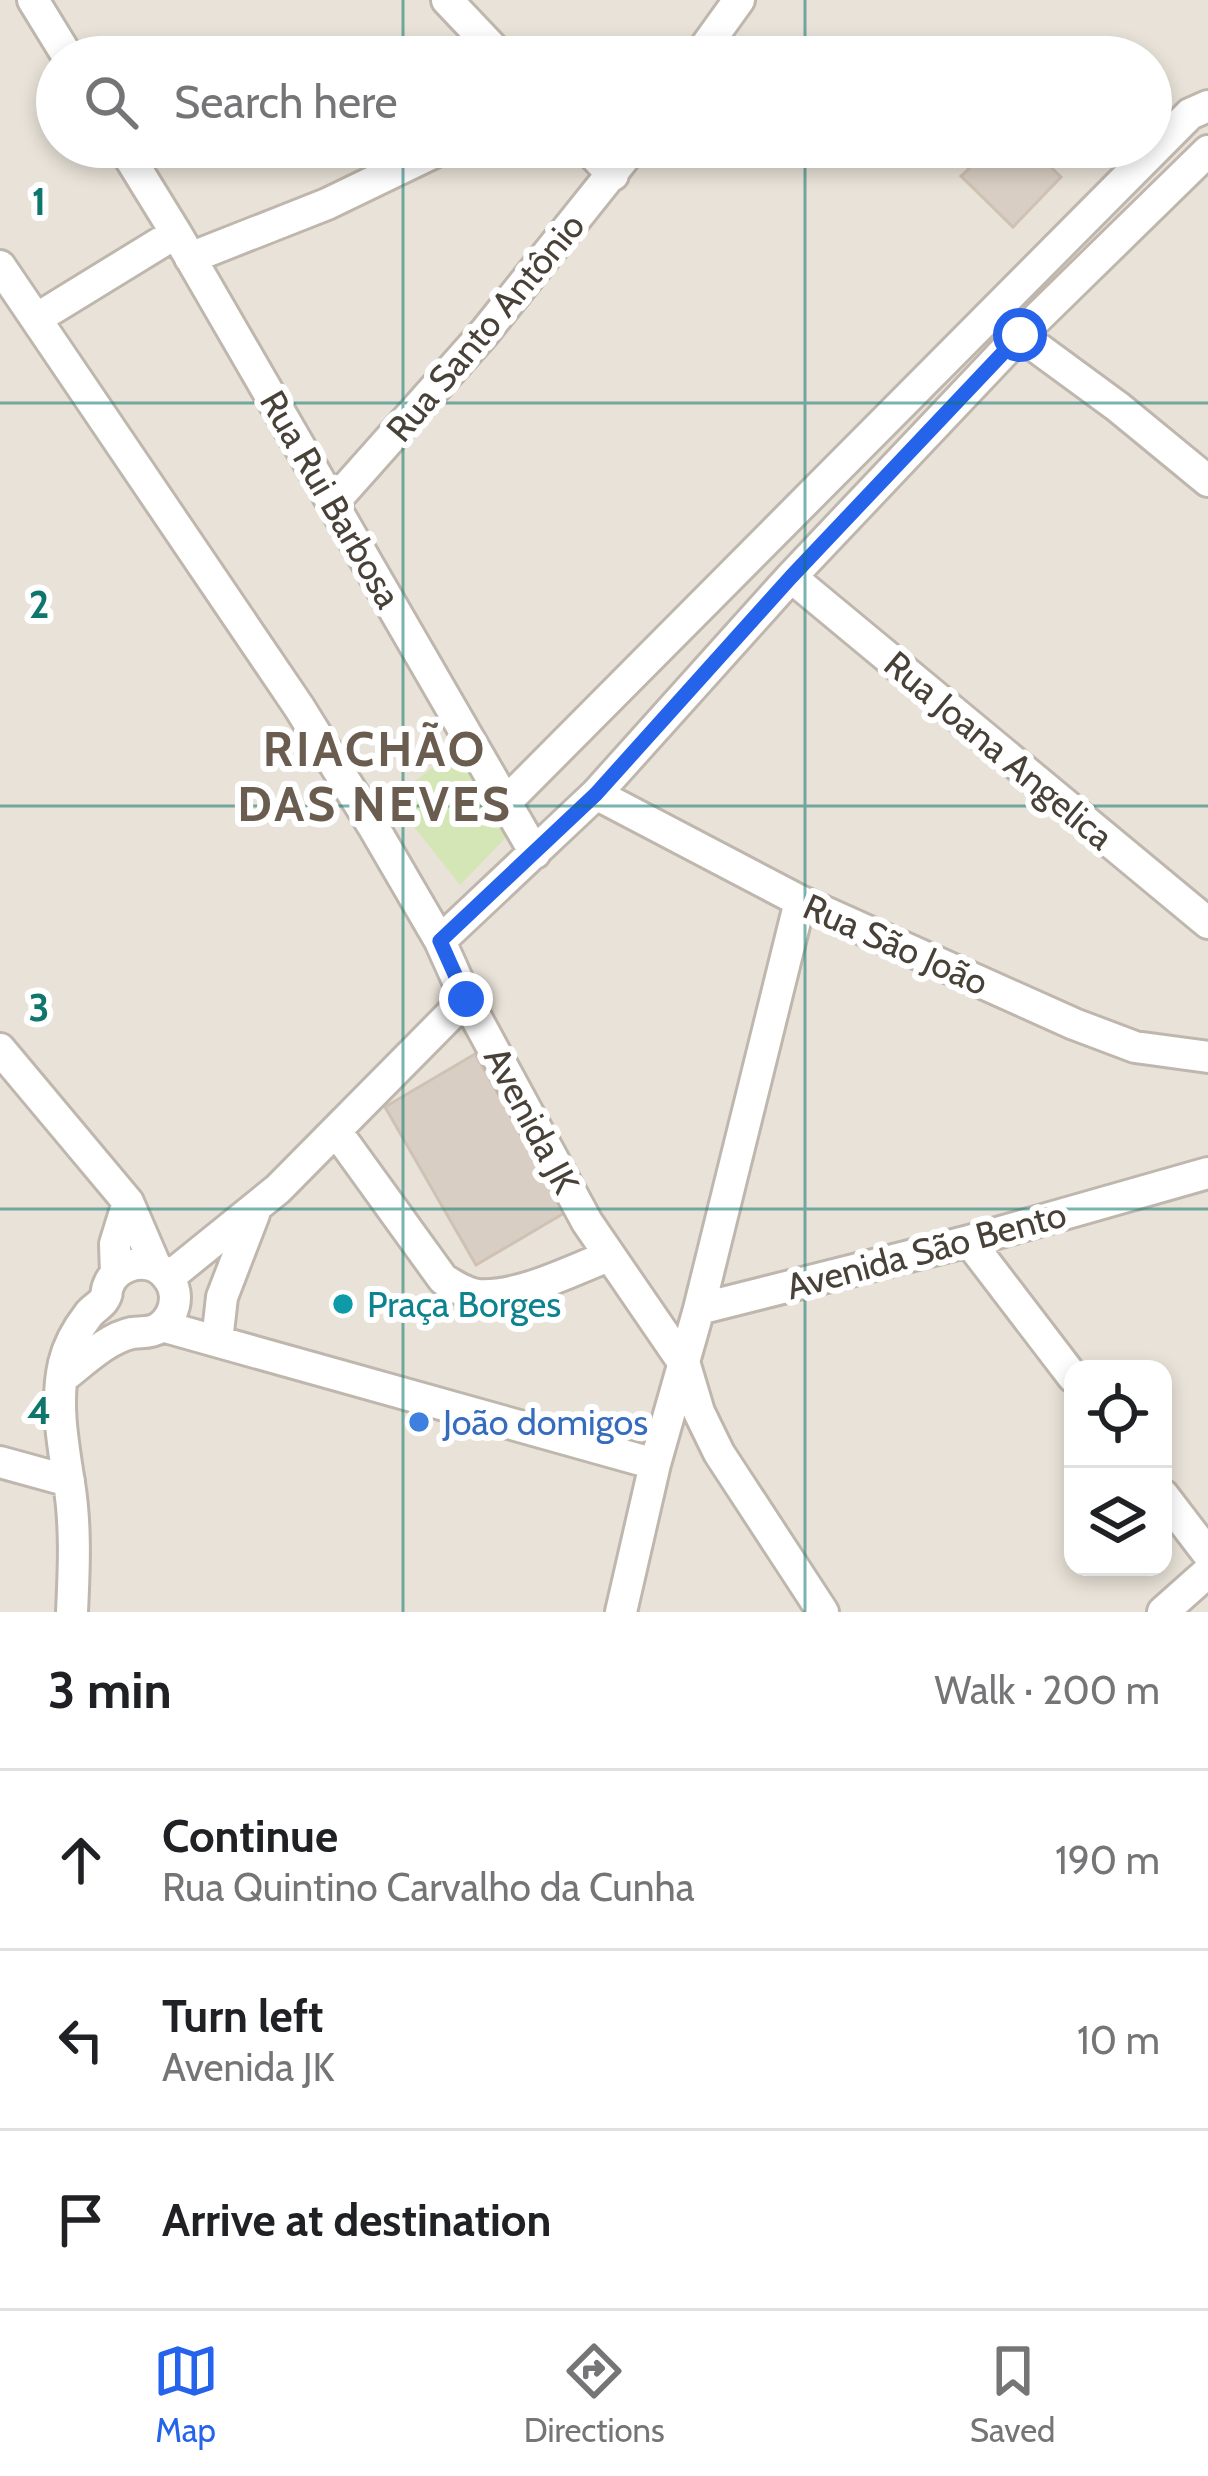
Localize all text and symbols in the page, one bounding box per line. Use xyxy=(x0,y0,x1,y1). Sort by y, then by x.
search box xyxy=(36,36,1172,168)
icon: search xyxy=(78,69,144,135)
text: Search here xyxy=(174,75,398,129)
text: 1 xyxy=(32,177,46,225)
street label: Rua Santo Antônio xyxy=(377,204,593,450)
route start xyxy=(993,308,1047,362)
street label: Rua Rui Barbosa xyxy=(251,383,411,615)
text: 2 xyxy=(29,580,49,628)
street label: Rua Joana Angelica xyxy=(876,641,1122,859)
district label: RIACHÃO DAS NEVES xyxy=(237,720,513,833)
street label: Rua São João xyxy=(797,884,995,1004)
route end xyxy=(439,972,493,1026)
text: 3 xyxy=(28,983,50,1031)
street label: Avenida JK xyxy=(475,1039,589,1201)
street label: Avenida São Bento xyxy=(781,1192,1071,1308)
place label: Praça Borges xyxy=(367,1282,561,1326)
marker: Praça Borges xyxy=(330,1291,356,1317)
map controls xyxy=(1064,1360,1172,1576)
button: locate xyxy=(1064,1360,1172,1468)
text: 4 xyxy=(27,1386,51,1434)
place label: João domigos xyxy=(442,1400,648,1444)
marker: João domigos xyxy=(406,1409,432,1435)
button: layers xyxy=(1064,1468,1172,1576)
text: 3 min xyxy=(48,1659,172,1721)
text: Walk · 200 m xyxy=(935,1666,1160,1714)
text: Continue xyxy=(162,1809,338,1863)
icon: ahead xyxy=(48,1827,114,1893)
text: 190 m xyxy=(1055,1836,1160,1884)
text: Rua Quintino Carvalho da Cunha xyxy=(162,1863,694,1911)
text: Turn left xyxy=(162,1989,324,2043)
icon: left xyxy=(48,2007,114,2073)
text: 10 m xyxy=(1077,2016,1160,2064)
text: Avenida JK xyxy=(162,2043,335,2091)
icon: arrive xyxy=(48,2187,114,2253)
text: Arrive at destination xyxy=(162,2193,551,2247)
tab: Map xyxy=(153,2338,219,2450)
tab: Directions xyxy=(524,2338,665,2450)
tab: Saved xyxy=(970,2338,1055,2450)

